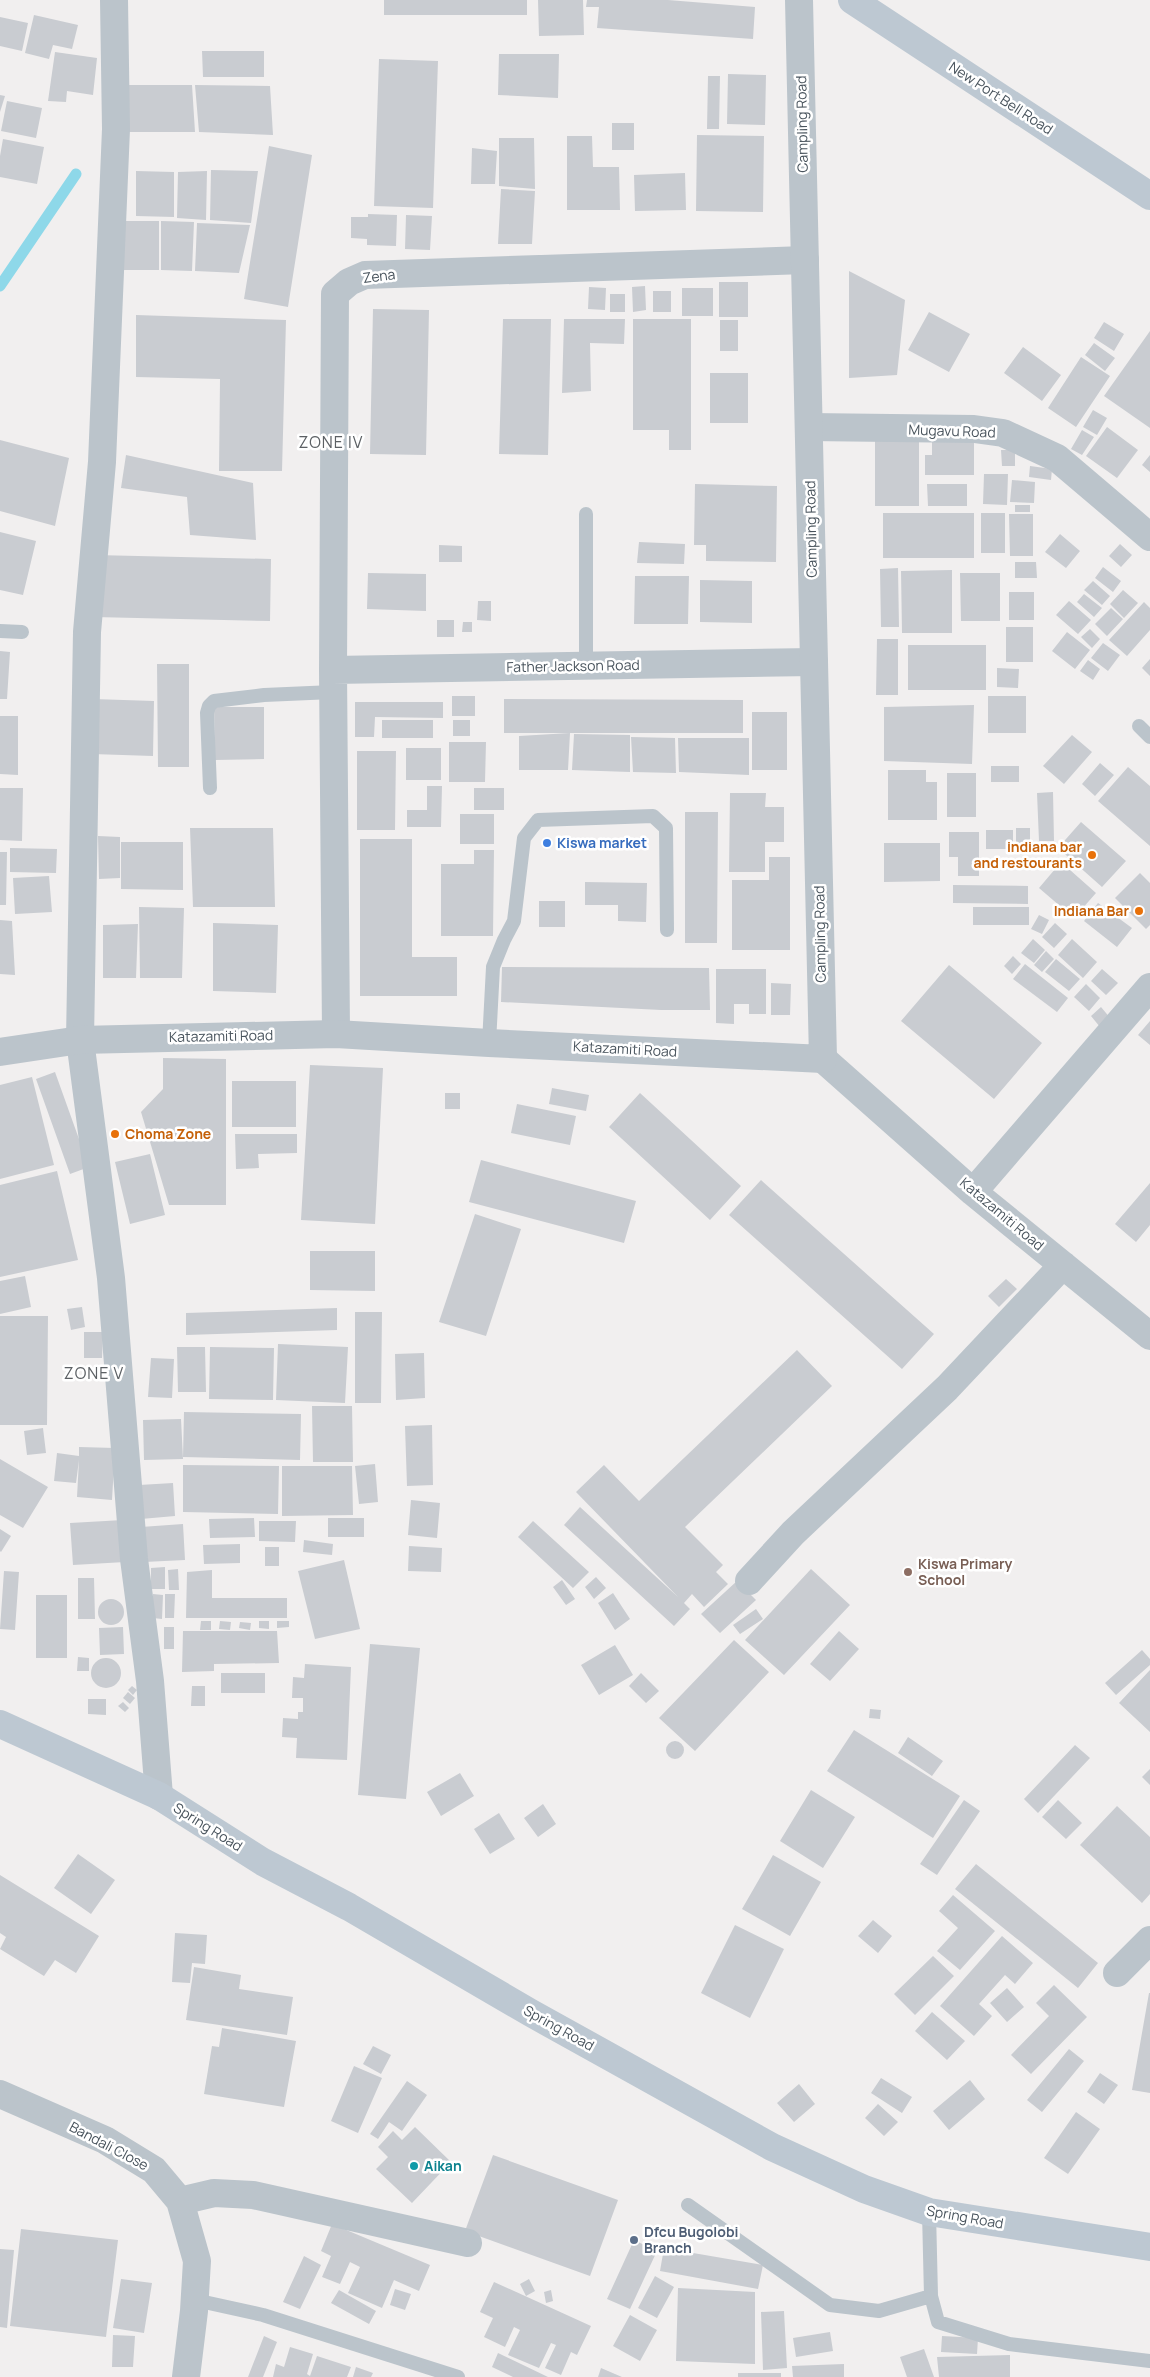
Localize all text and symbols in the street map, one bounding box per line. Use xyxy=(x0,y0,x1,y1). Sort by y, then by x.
street label: New Port Bell Road xyxy=(946,57,1057,138)
street label: Campling Road xyxy=(791,75,812,173)
street label: Zena xyxy=(362,264,396,287)
street label: Mugavu Road xyxy=(908,419,996,442)
district label: ZONE IV xyxy=(298,431,364,453)
street label: Campling Road xyxy=(800,480,821,578)
street label: Father Jackson Road xyxy=(506,655,640,676)
place label: Kiswa market xyxy=(557,833,647,852)
marker: Kiswa market xyxy=(541,837,553,849)
place label: indiana bar and restourants xyxy=(973,837,1082,872)
marker: indiana bar and restourants xyxy=(1086,849,1098,861)
street label: Campling Road xyxy=(809,885,830,983)
place label: Indiana Bar xyxy=(1054,901,1129,920)
marker: Indiana Bar xyxy=(1133,905,1145,917)
street label: Katazamiti Road xyxy=(169,1025,273,1046)
street label: Katazamiti Road xyxy=(572,1036,678,1061)
place label: Choma Zone xyxy=(125,1124,211,1143)
marker: Choma Zone xyxy=(109,1128,121,1140)
street label: Katazamiti Road xyxy=(956,1173,1048,1254)
district label: ZONE V xyxy=(64,1362,124,1384)
place label: Kiswa Primary School xyxy=(918,1554,1012,1589)
marker: Kiswa Primary School xyxy=(902,1566,914,1578)
street label: Spring Road xyxy=(170,1798,246,1855)
street label: Spring Road xyxy=(521,2000,598,2055)
street label: Bandali Close xyxy=(66,2117,152,2174)
place label: Aikan xyxy=(424,2156,462,2175)
marker: Aikan xyxy=(408,2160,420,2172)
street label: Spring Road xyxy=(925,2200,1005,2233)
place label: Dfcu Bugolobi Branch xyxy=(644,2222,738,2257)
marker: Dfcu Bugolobi Branch xyxy=(628,2234,640,2246)

